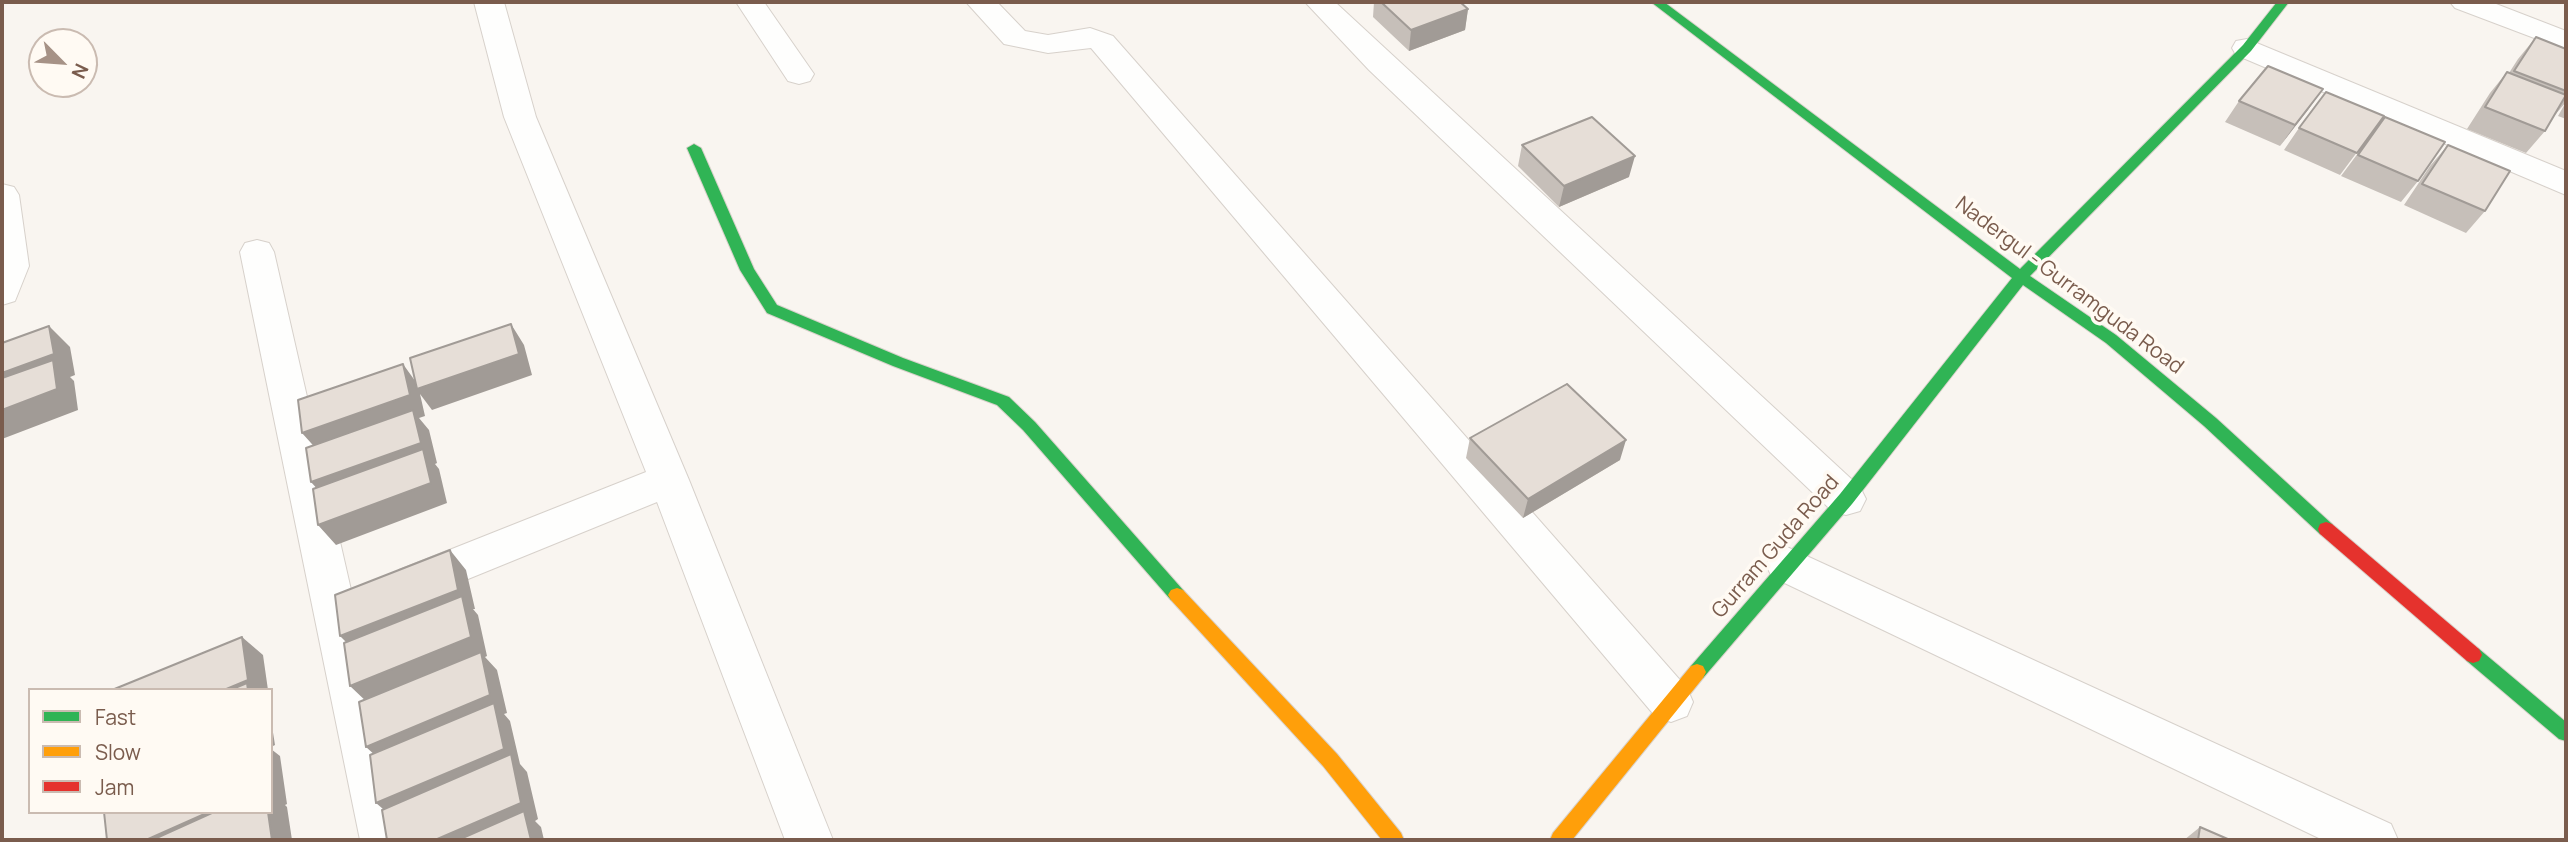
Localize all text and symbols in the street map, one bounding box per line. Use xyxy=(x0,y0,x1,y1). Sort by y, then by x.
north arrow xyxy=(28,28,98,98)
text: N xyxy=(66,59,95,83)
street label: Nadergul - Gurramguda Road xyxy=(1950,192,2188,380)
street label: Gurram Guda Road xyxy=(1707,470,1845,624)
legend xyxy=(28,688,273,814)
text: Fast xyxy=(95,703,136,731)
text: Slow xyxy=(95,738,141,766)
text: Jam xyxy=(95,773,134,801)

